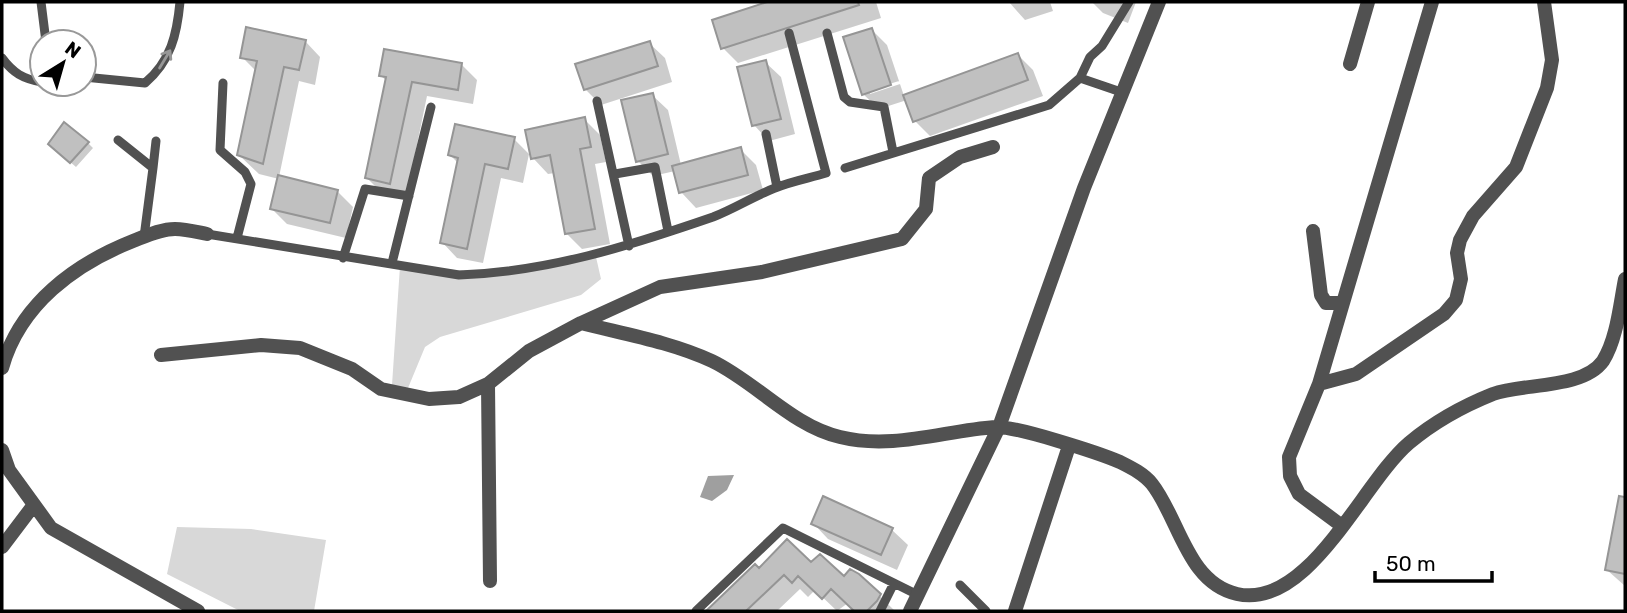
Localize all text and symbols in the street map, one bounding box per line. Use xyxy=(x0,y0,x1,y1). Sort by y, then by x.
north arrow xyxy=(28,28,98,98)
text: N xyxy=(61,37,85,63)
one-way arrow xyxy=(158,49,172,69)
scale bar xyxy=(1375,540,1492,584)
text: 50 m xyxy=(1386,551,1436,576)

